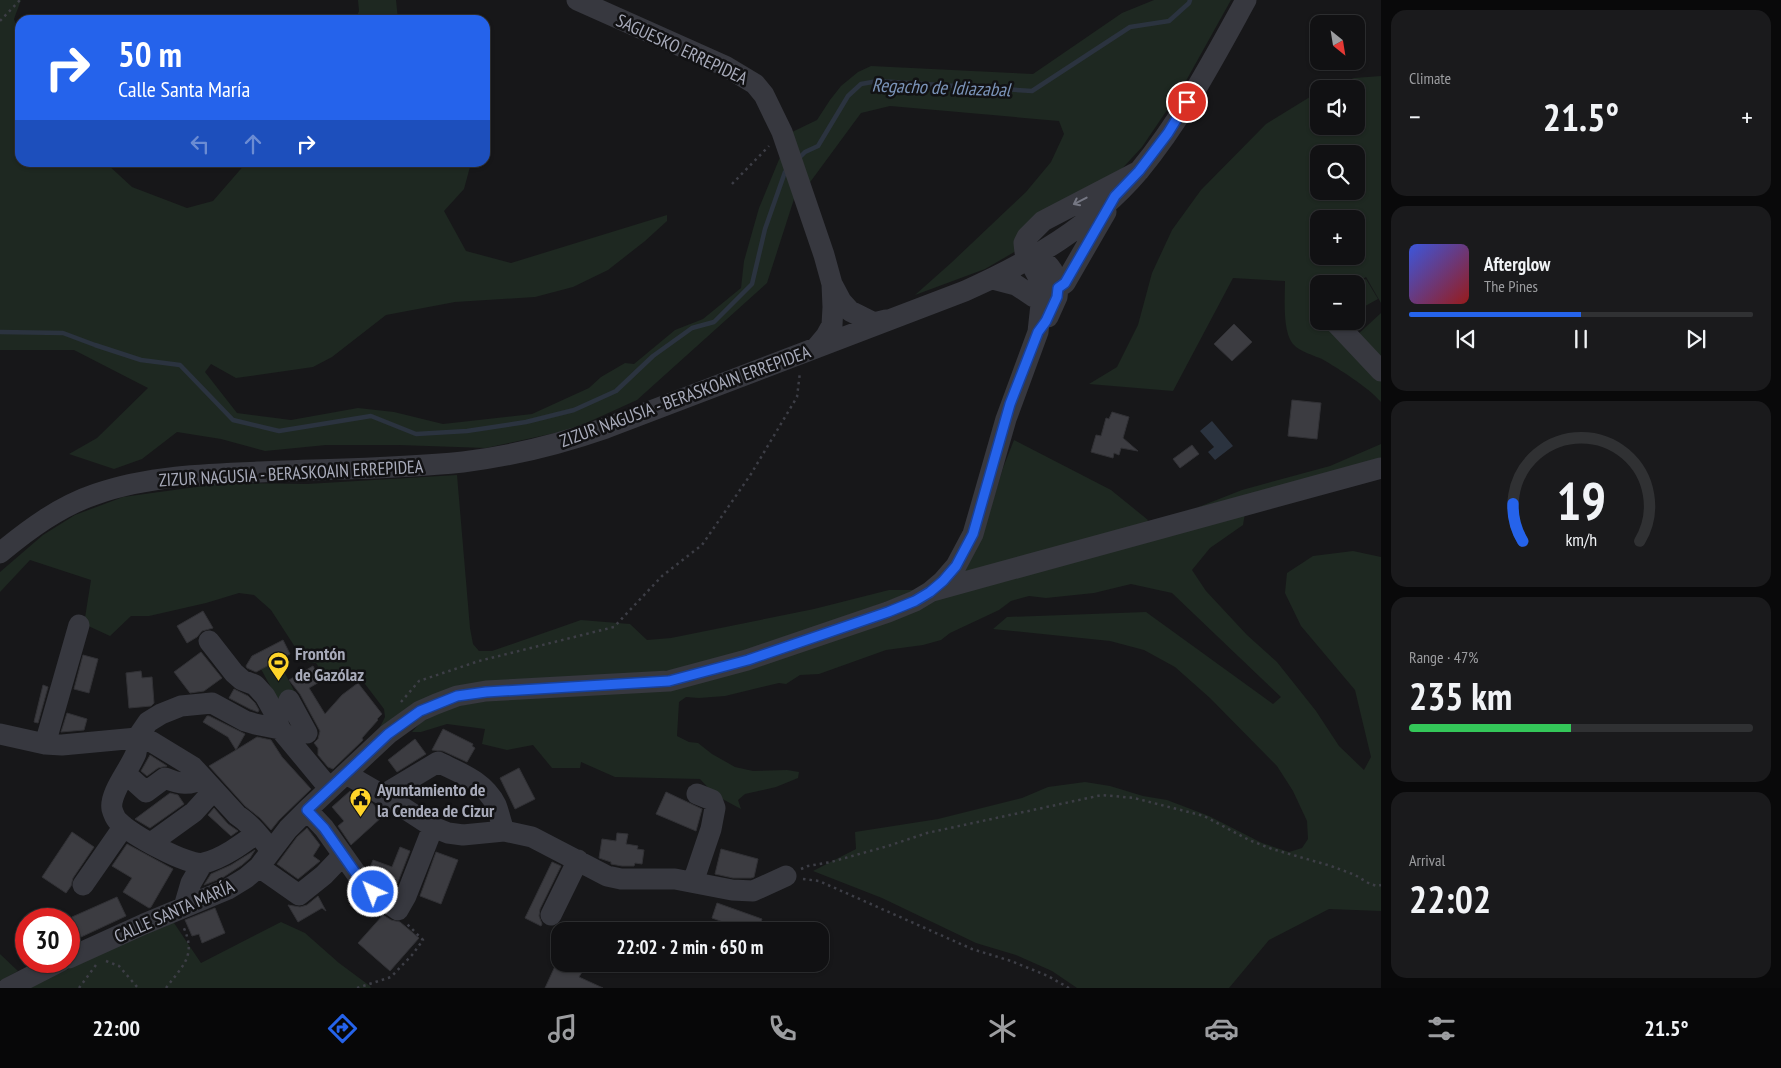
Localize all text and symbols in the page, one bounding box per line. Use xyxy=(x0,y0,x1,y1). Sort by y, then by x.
street label: SAGUESKO ERREPIDEA xyxy=(613,8,752,90)
north arrow xyxy=(1310,15,1365,70)
map controls xyxy=(1310,15,1365,330)
text: 50 m xyxy=(118,31,182,77)
icon: right xyxy=(35,35,100,100)
text: Climate xyxy=(1409,68,1451,88)
water label: Regacho de Idiazabal xyxy=(871,73,1012,101)
text: Calle Santa María xyxy=(118,75,250,103)
button: sound xyxy=(1310,80,1365,135)
pin xyxy=(1166,81,1208,123)
icon: arrive xyxy=(1173,88,1201,116)
text: 21.5° xyxy=(1543,92,1619,141)
text: − xyxy=(1409,98,1421,135)
text: + xyxy=(1741,98,1753,135)
icon: left xyxy=(186,130,214,158)
icon: ahead xyxy=(239,130,267,158)
icon: right xyxy=(292,130,320,158)
button: search xyxy=(1310,145,1365,200)
one-way arrow xyxy=(1073,197,1088,206)
button: + xyxy=(1310,210,1365,265)
text: Afterglow xyxy=(1484,252,1550,276)
button: − xyxy=(1310,275,1365,330)
text: The Pines xyxy=(1484,276,1538,296)
icon: previous xyxy=(1452,325,1480,353)
icon: pause xyxy=(1567,325,1595,353)
icon: next xyxy=(1682,325,1710,353)
street label: ZIZUR NAGUSIA - BERASKOAIN ERREPIDEA xyxy=(557,340,814,452)
street label: ZIZUR NAGUSIA - BERASKOAIN ERREPIDEA xyxy=(158,455,424,491)
text: 19 xyxy=(1556,467,1606,534)
text: km/h xyxy=(1565,528,1597,551)
place label: Frontón de Gazólaz xyxy=(295,642,364,686)
text: Range · 47% xyxy=(1409,647,1478,667)
sports icon: Frontón de Gazólaz xyxy=(267,651,291,682)
text: 235 km xyxy=(1409,671,1512,720)
place label: Ayuntamiento de la Cendea de Cizur xyxy=(376,778,495,822)
public building icon: Ayuntamiento de la Cendea de Cizur xyxy=(349,787,373,818)
text: Arrival xyxy=(1409,850,1445,870)
position arrow xyxy=(346,865,398,917)
street label: CALLE SANTA MARÍA xyxy=(110,874,238,948)
text: 22:02 xyxy=(1409,874,1491,923)
speed limit sign: 30 xyxy=(15,908,80,973)
text: 22:02 · 2 min · 650 m xyxy=(617,935,763,959)
icon: directions xyxy=(325,1011,360,1046)
icon: music xyxy=(545,1011,580,1046)
icon: phone xyxy=(765,1011,800,1046)
icon: climate xyxy=(985,1011,1020,1046)
icon: car xyxy=(1204,1011,1239,1046)
icon: filters xyxy=(1424,1011,1459,1046)
text: 22:00 xyxy=(92,1014,140,1042)
text: 21.5° xyxy=(1644,1014,1689,1042)

